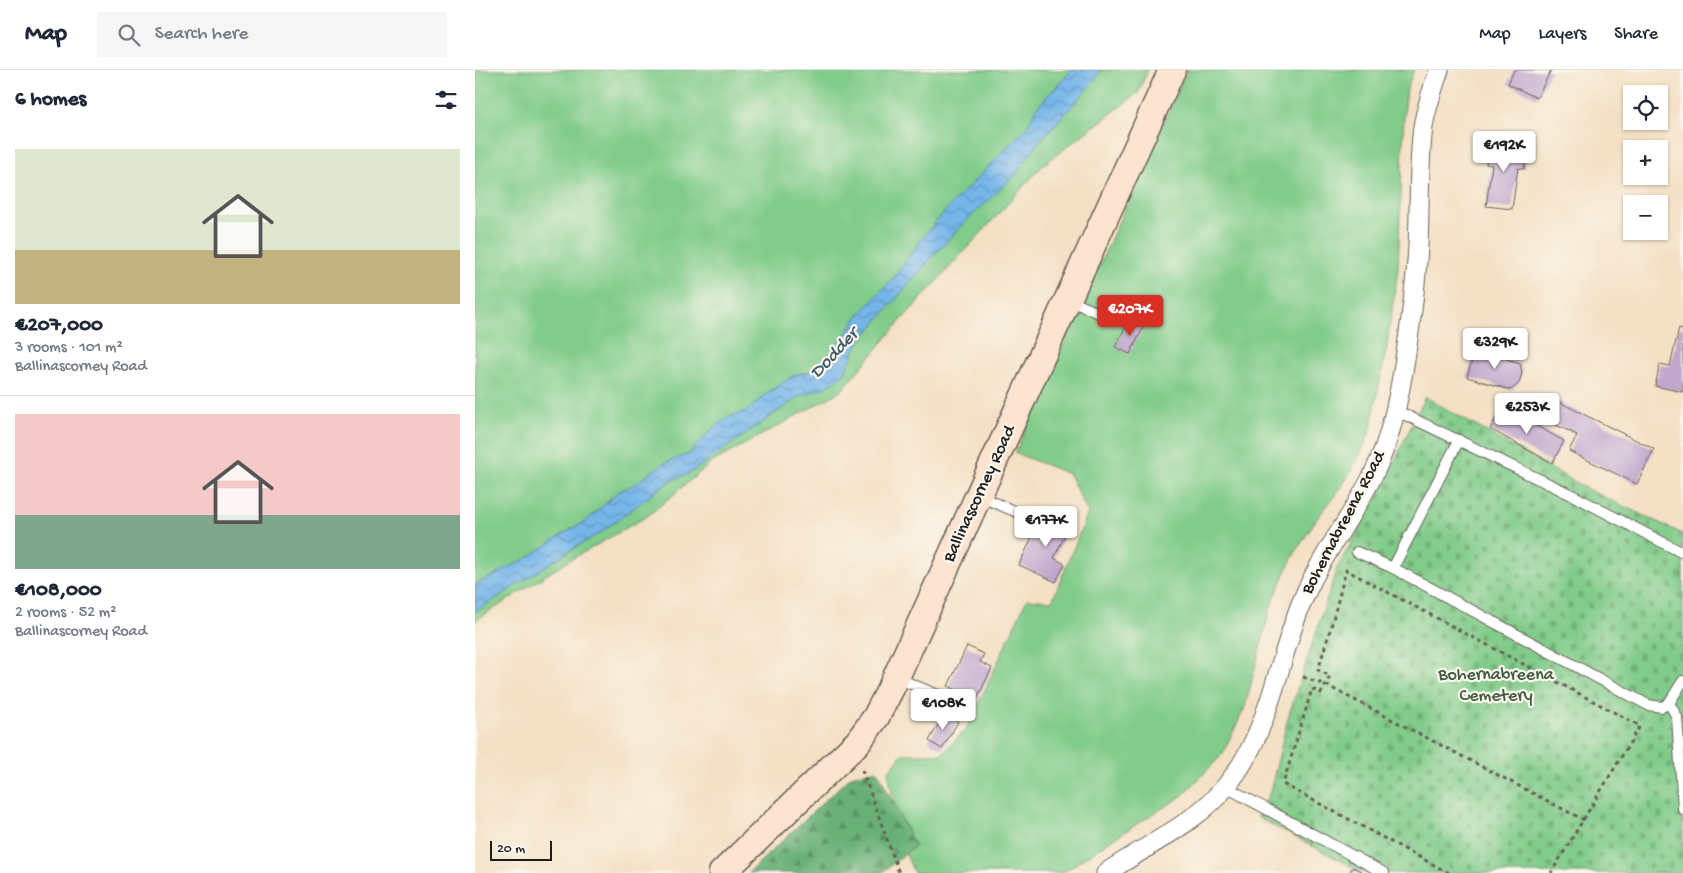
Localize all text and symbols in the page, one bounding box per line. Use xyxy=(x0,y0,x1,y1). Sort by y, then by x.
search box xyxy=(97,12,447,57)
text: Map xyxy=(25,20,67,49)
icon: search xyxy=(115,21,143,49)
text: Search here xyxy=(155,23,248,46)
text: Map xyxy=(1479,24,1511,45)
text: Layers xyxy=(1539,24,1586,45)
text: Share xyxy=(1614,24,1658,45)
map controls xyxy=(1623,85,1668,240)
button: locate xyxy=(1623,85,1668,130)
icon: filters xyxy=(432,86,460,114)
text: 6 homes xyxy=(15,88,86,113)
pin: €192K xyxy=(1469,131,1539,173)
text: €192K xyxy=(1484,137,1524,156)
button: + xyxy=(1623,140,1668,185)
icon: home xyxy=(193,181,283,271)
button: − xyxy=(1623,195,1668,240)
pin: €207K xyxy=(1095,294,1165,337)
text: €207K xyxy=(1108,301,1152,320)
text: €207,000 xyxy=(15,314,103,339)
water label: Dodder xyxy=(806,321,867,384)
pin: €329K xyxy=(1460,328,1530,370)
text: €329K xyxy=(1474,334,1516,353)
text: 3 rooms · 101 m² xyxy=(15,339,123,358)
text: Ballinascorney Road xyxy=(15,358,147,377)
pin: €253K xyxy=(1492,392,1562,435)
text: €253K xyxy=(1506,399,1548,418)
street label: Ballinascorney Road xyxy=(939,421,1021,567)
icon: home xyxy=(193,447,283,537)
street label: Bohernabreena Road xyxy=(1297,447,1391,599)
pin: €177K xyxy=(1011,506,1081,548)
text: €177K xyxy=(1025,512,1067,531)
text: €108,000 xyxy=(15,579,102,604)
text: 2 rooms · 52 m² xyxy=(15,604,117,623)
text: Ballinascorney Road xyxy=(15,623,147,642)
park label: Bohernabreena Cemetery xyxy=(1437,665,1555,707)
pin: €108K xyxy=(908,688,978,731)
text: €108K xyxy=(922,695,964,714)
scale bar xyxy=(490,838,553,861)
text: 20 m xyxy=(497,841,525,858)

